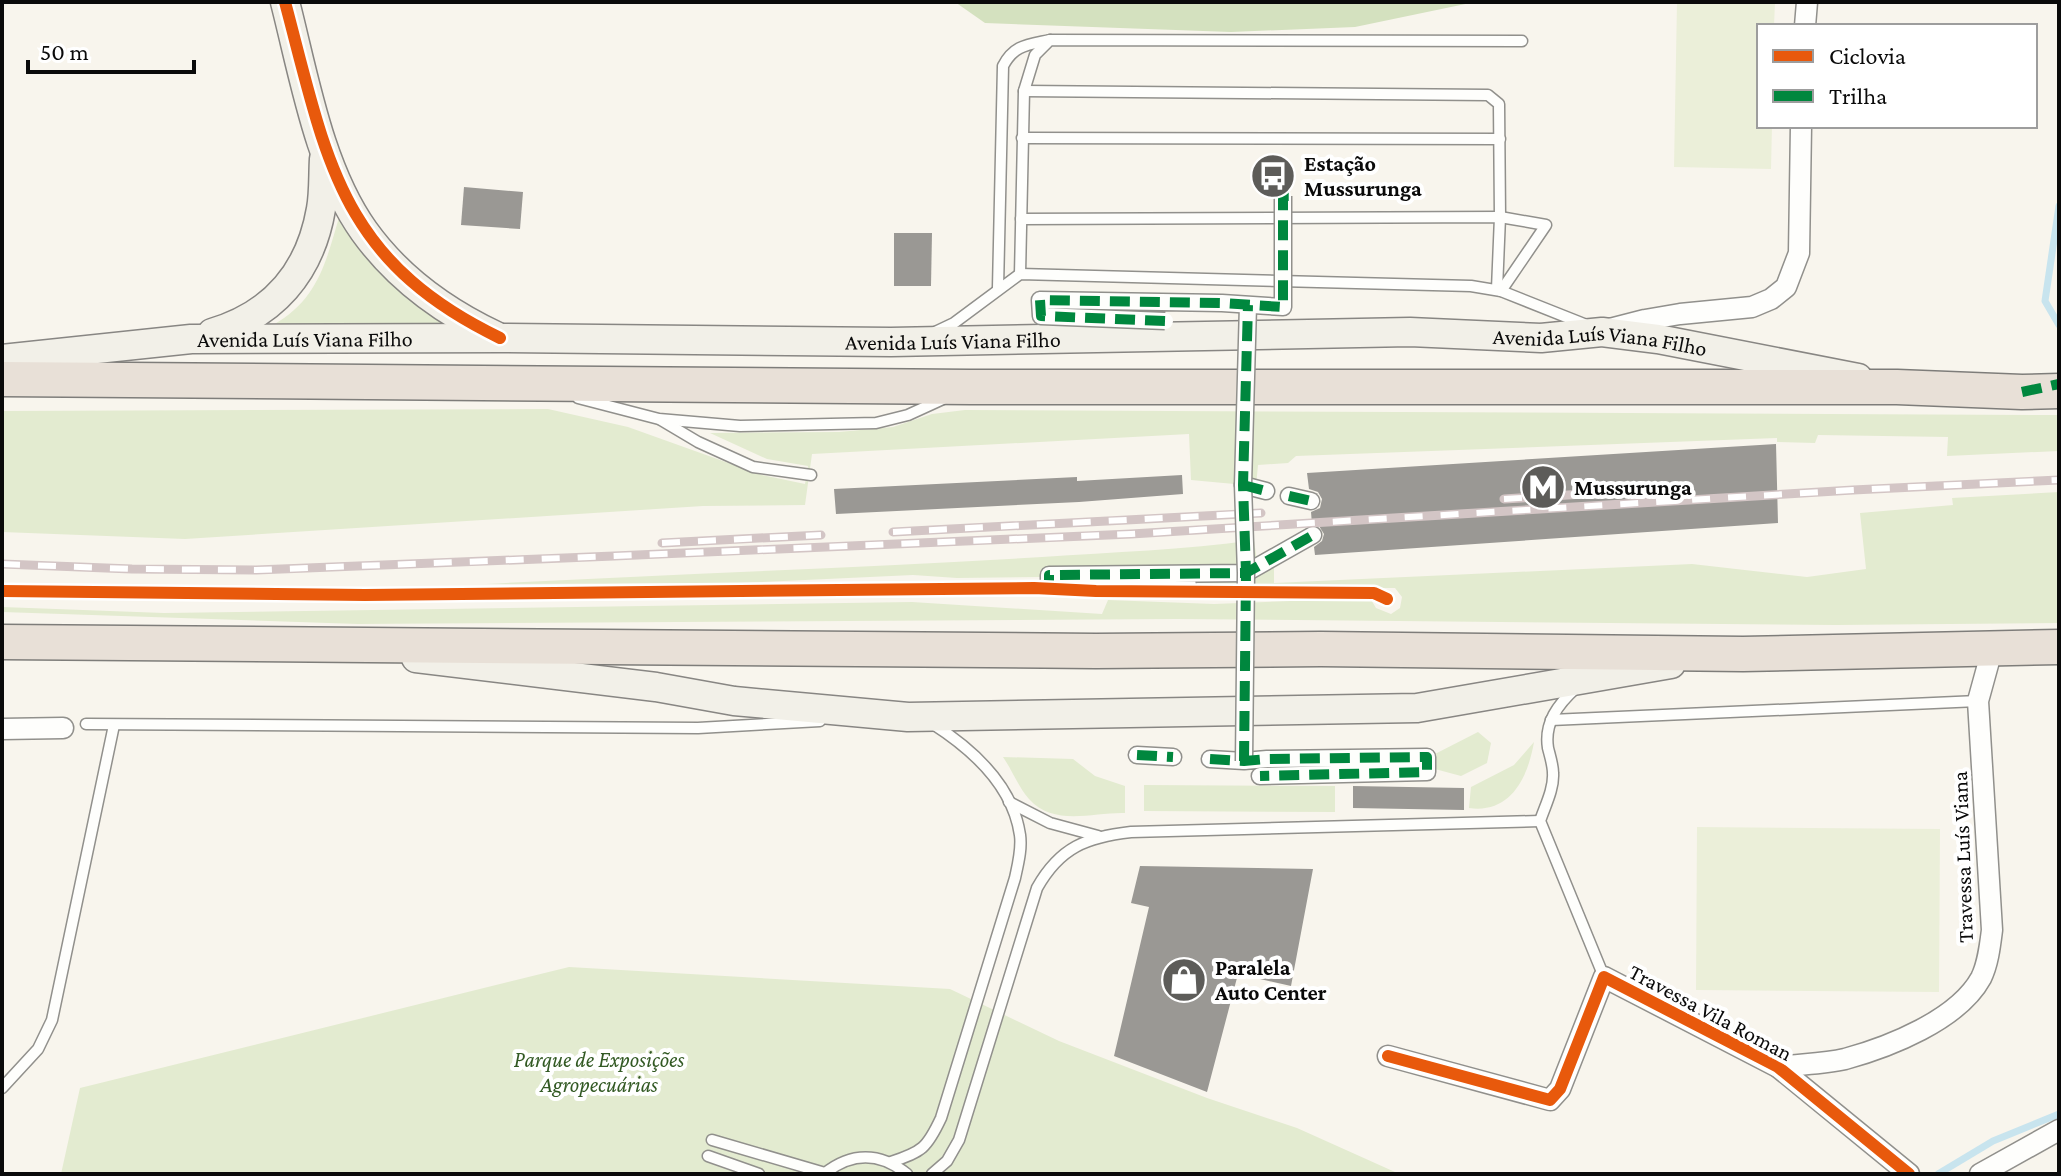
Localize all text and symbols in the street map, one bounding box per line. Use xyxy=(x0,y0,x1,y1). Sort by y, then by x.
scale bar xyxy=(28,24,194,74)
legend xyxy=(1757,24,2037,128)
text: 50 m xyxy=(40,38,89,65)
text: Ciclovia xyxy=(1829,42,1906,69)
text: Trilha xyxy=(1829,82,1887,109)
place label: Estação Mussurunga xyxy=(1304,151,1422,201)
bus stop icon: Estação Mussurunga xyxy=(1249,152,1297,200)
street label: Avenida Luís Viana Filho xyxy=(1492,320,1709,361)
street label: Avenida Luís Viana Filho xyxy=(197,326,413,352)
street label: Avenida Luís Viana Filho xyxy=(845,327,1061,355)
metro station icon: Mussurunga xyxy=(1519,463,1567,511)
place label: Mussurunga xyxy=(1574,475,1692,500)
street label: Travessa Luís Viana xyxy=(1947,771,1978,943)
place label: Paralela Auto Center xyxy=(1214,955,1327,1005)
shop icon: Paralela Auto Center xyxy=(1160,956,1208,1004)
street label: Travessa Vila Roman xyxy=(1625,959,1797,1066)
park label: Parque de Exposições Agropecuárias xyxy=(514,1047,684,1097)

